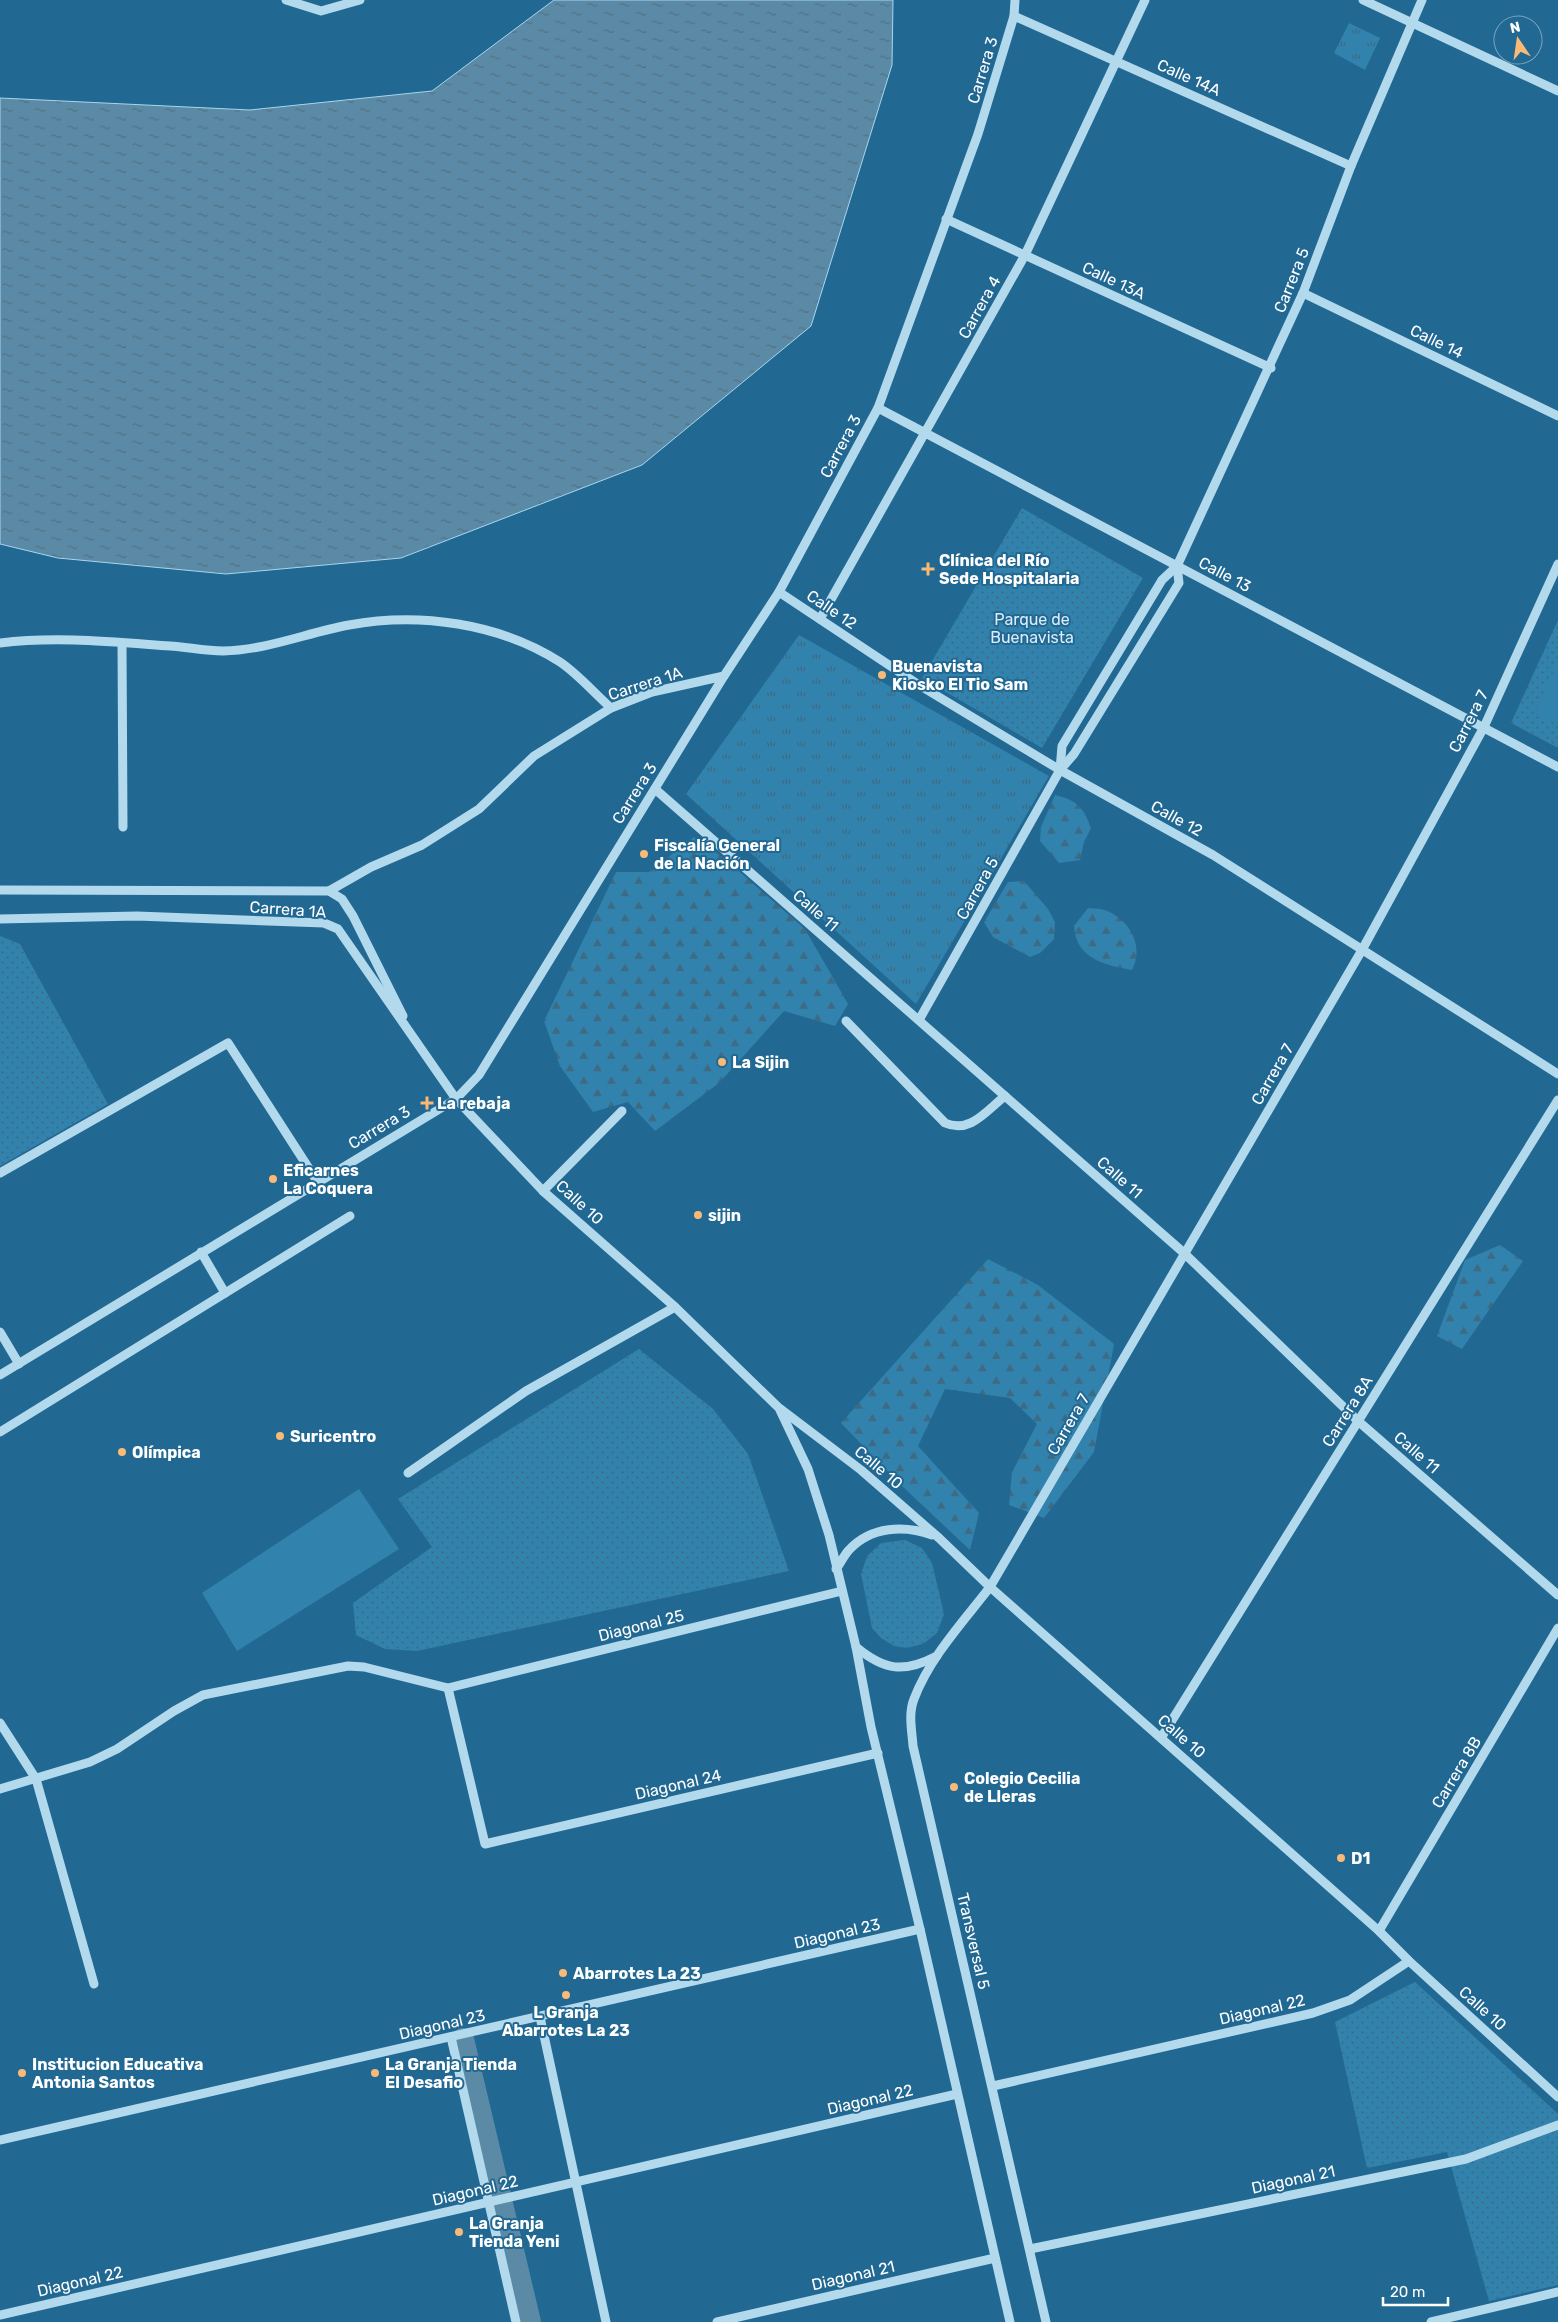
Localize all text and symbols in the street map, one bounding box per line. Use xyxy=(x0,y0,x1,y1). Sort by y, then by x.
north arrow xyxy=(1493,15,1543,65)
text: N xyxy=(1508,18,1522,37)
street label: Carrera 3 xyxy=(963,34,1002,106)
street label: Calle 14A xyxy=(1154,55,1224,100)
street label: Carrera 5 xyxy=(1270,245,1313,316)
street label: Calle 13A xyxy=(1079,258,1149,303)
street label: Carrera 4 xyxy=(954,272,1005,342)
street label: Calle 14 xyxy=(1407,320,1467,362)
street label: Carrera 3 xyxy=(816,411,865,481)
place label: Clínica del Río Sede Hospitalaria xyxy=(939,551,1080,588)
street label: Calle 13 xyxy=(1195,553,1254,596)
marker: Clínica del Río Sede Hospitalaria xyxy=(921,562,935,576)
street label: Calle 12 xyxy=(803,586,860,633)
park label: Parque de Buenavista xyxy=(990,610,1074,647)
place label: Buenavista Kiosko El Tio Sam xyxy=(892,657,1028,694)
street label: Carrera 1A xyxy=(606,663,685,704)
marker: Buenavista Kiosko El Tio Sam xyxy=(876,669,888,681)
street label: Carrera 7 xyxy=(1445,687,1492,756)
street label: Carrera 3 xyxy=(608,759,661,827)
street label: Calle 12 xyxy=(1147,796,1206,840)
place label: Fiscalía General de la Nación xyxy=(654,836,780,873)
marker: Fiscalía General de la Nación xyxy=(638,848,650,860)
street label: Carrera 5 xyxy=(952,854,1002,923)
street label: Calle 11 xyxy=(789,886,842,935)
street label: Carrera 1A xyxy=(249,897,327,922)
street label: Carrera 7 xyxy=(1247,1040,1298,1108)
place label: La Sijin xyxy=(732,1053,789,1072)
marker: La Sijin xyxy=(716,1056,728,1068)
place label: La rebaja xyxy=(437,1094,510,1113)
marker: La rebaja xyxy=(421,1097,433,1109)
street label: Carrera 3 xyxy=(345,1102,414,1153)
street label: Calle 11 xyxy=(1093,1153,1146,1202)
place label: Eficarnes La Coquera xyxy=(283,1161,373,1198)
marker: Eficarnes La Coquera xyxy=(267,1173,279,1185)
street label: Calle 10 xyxy=(552,1176,607,1229)
place label: sijin xyxy=(708,1206,741,1225)
marker: sijin xyxy=(692,1209,704,1221)
street label: Carrera 8A xyxy=(1318,1372,1377,1450)
street label: Carrera 7 xyxy=(1043,1390,1094,1458)
place label: Suricentro xyxy=(290,1427,377,1446)
street label: Calle 11 xyxy=(1390,1428,1443,1477)
marker: Suricentro xyxy=(274,1430,286,1442)
street label: Calle 10 xyxy=(851,1442,907,1493)
place label: Olímpica xyxy=(132,1443,201,1462)
marker: Olímpica xyxy=(116,1446,128,1458)
street label: Diagonal 25 xyxy=(596,1606,686,1645)
street label: Calle 10 xyxy=(1154,1710,1209,1762)
street label: Carrera 8B xyxy=(1428,1733,1485,1811)
street label: Diagonal 24 xyxy=(633,1765,723,1804)
place label: Colegio Cecilia de Lleras xyxy=(964,1769,1080,1806)
marker: Colegio Cecilia de Lleras xyxy=(948,1781,960,1793)
place label: D1 xyxy=(1351,1849,1370,1868)
marker: D1 xyxy=(1335,1852,1347,1864)
street label: Transversal 5 xyxy=(953,1891,994,1991)
street label: Diagonal 23 xyxy=(792,1914,882,1953)
place label: Abarrotes La 23 xyxy=(573,1964,701,1983)
marker: Abarrotes La 23 xyxy=(557,1967,569,1979)
street label: Calle 10 xyxy=(1455,1982,1510,2035)
marker: L Granja Abarrotes La 23 xyxy=(560,1989,572,2001)
street label: Diagonal 22 xyxy=(1217,1990,1307,2029)
place label: L Granja Abarrotes La 23 xyxy=(502,2003,630,2040)
street label: Diagonal 23 xyxy=(397,2005,487,2044)
place label: Institucion Educativa Antonia Santos xyxy=(32,2055,204,2092)
place label: La Granja Tienda El Desafio xyxy=(385,2055,517,2092)
marker: Institucion Educativa Antonia Santos xyxy=(16,2067,28,2079)
marker: La Granja Tienda El Desafio xyxy=(369,2067,381,2079)
street label: Diagonal 22 xyxy=(825,2080,915,2119)
street label: Diagonal 21 xyxy=(1250,2161,1337,2198)
street label: Diagonal 22 xyxy=(430,2171,520,2210)
place label: La Granja Tienda Yeni xyxy=(469,2214,560,2251)
marker: La Granja Tienda Yeni xyxy=(453,2226,465,2238)
street label: Diagonal 21 xyxy=(810,2257,897,2294)
street label: Diagonal 22 xyxy=(35,2262,125,2301)
scale bar xyxy=(1383,2274,1448,2306)
text: 20 m xyxy=(1390,2283,1425,2301)

